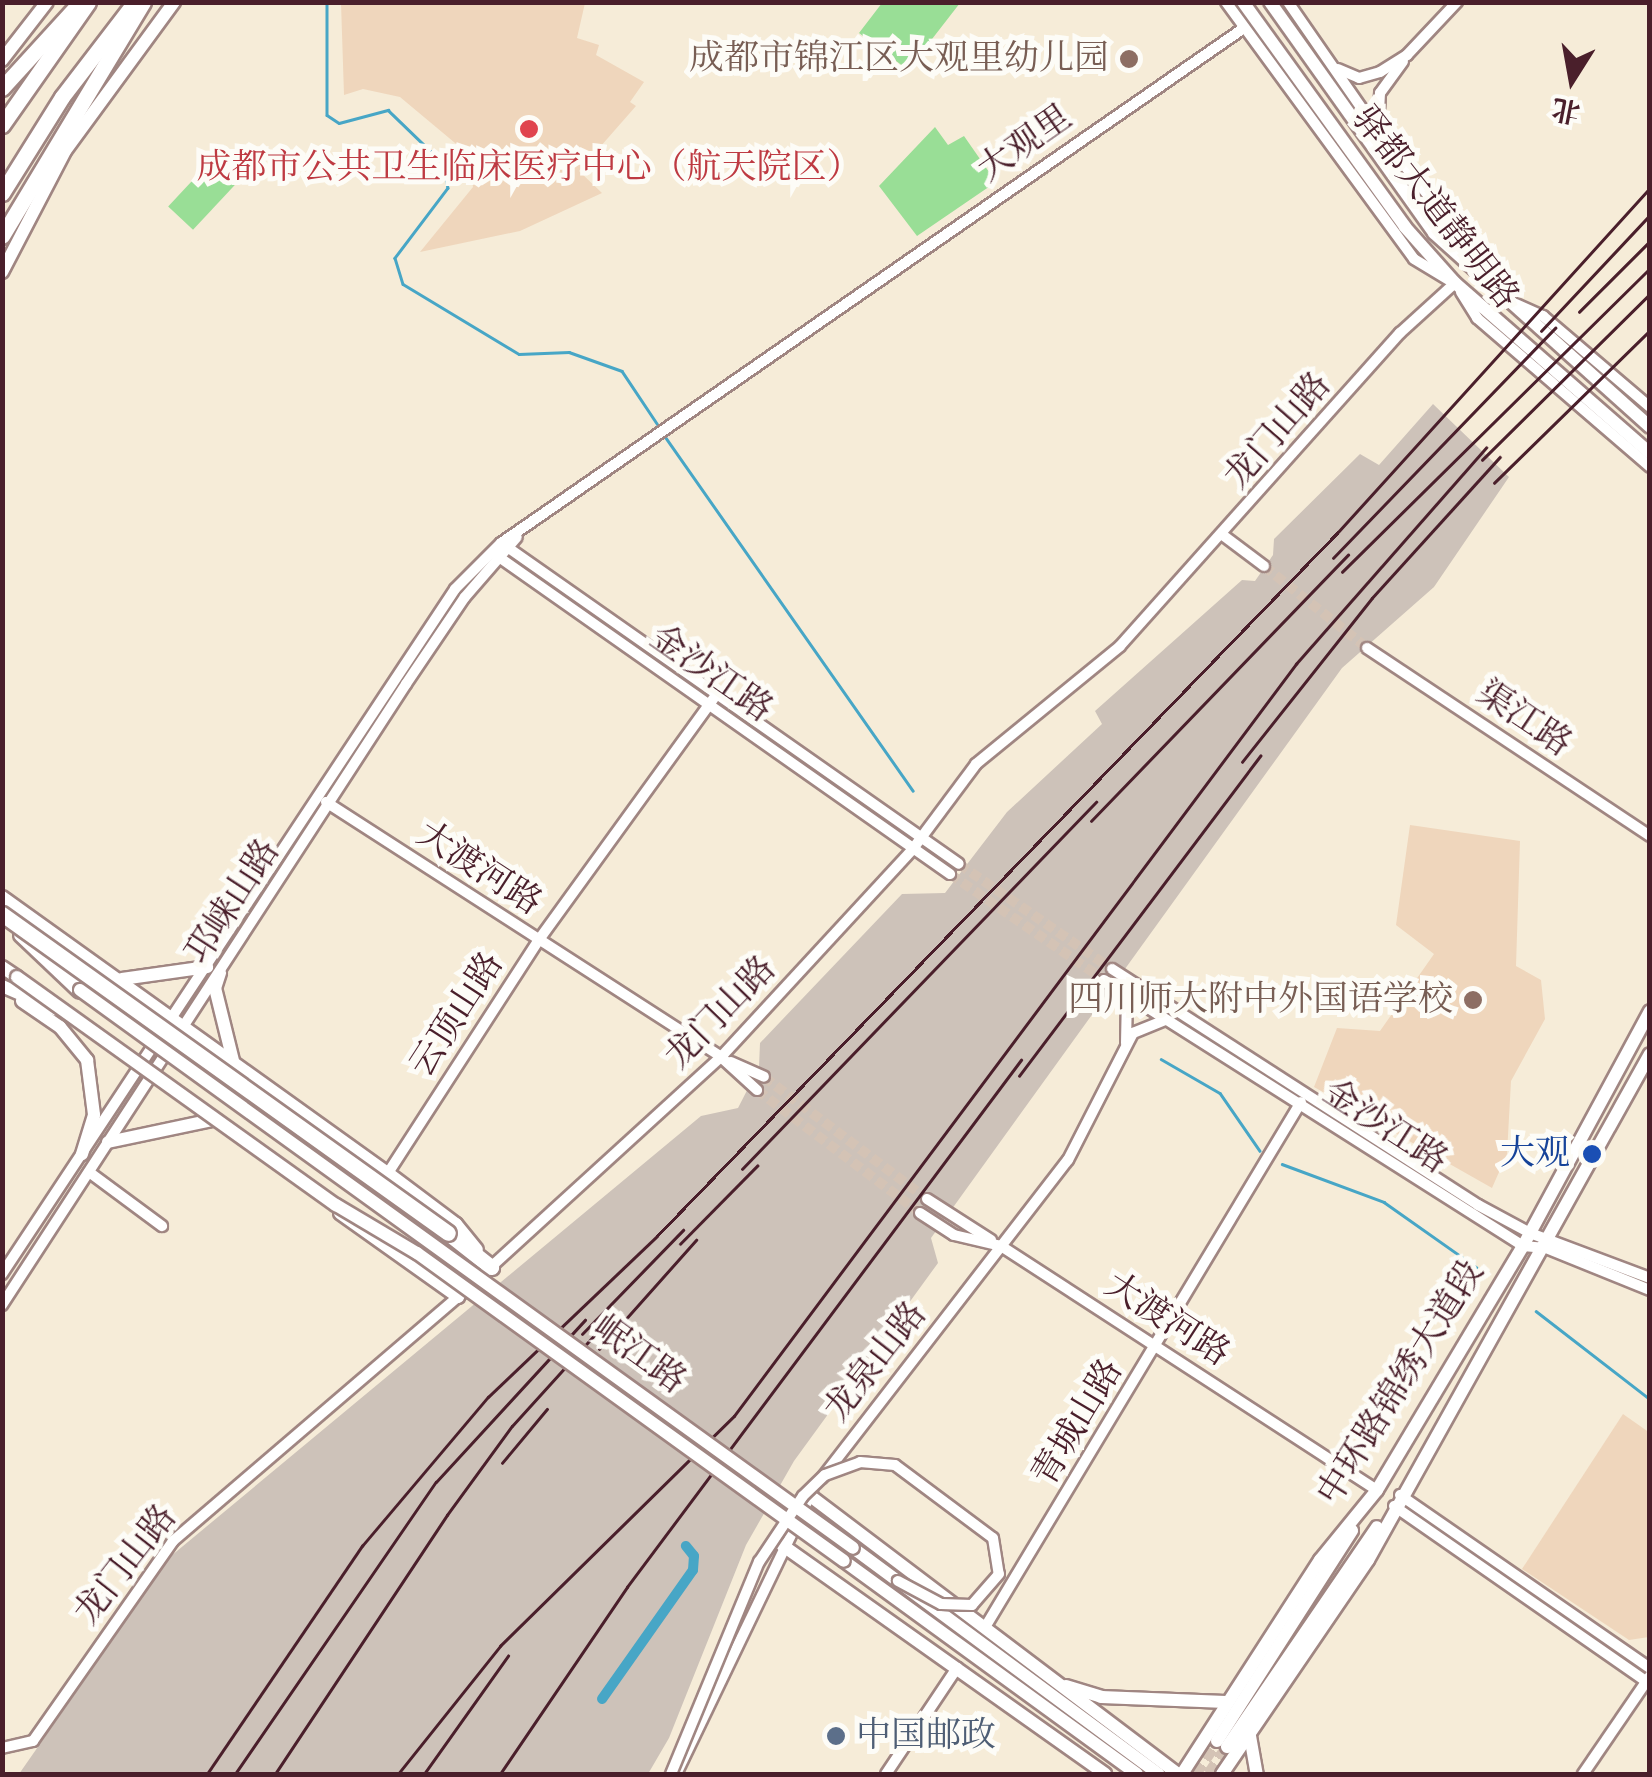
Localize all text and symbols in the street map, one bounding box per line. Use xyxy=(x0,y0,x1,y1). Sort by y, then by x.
north arrow xyxy=(1522,30,1622,130)
place label: 成都市锦江区大观里幼儿园 xyxy=(689,38,1109,80)
marker: 成都市锦江区大观里幼儿园 xyxy=(1118,48,1140,70)
text: 北 xyxy=(1549,90,1583,130)
street label: 大观里 xyxy=(970,97,1080,191)
street label: 驿都大道静明路 xyxy=(1343,99,1527,317)
marker: 成都市公共卫生临床医疗中心（航天院区） xyxy=(516,116,542,142)
place label: 成都市公共卫生临床医疗中心（航天院区） xyxy=(197,147,861,189)
street label: 龙门山路 xyxy=(1216,364,1340,498)
street label: 金沙江路 xyxy=(642,617,780,731)
street label: 渠江路 xyxy=(1469,672,1579,766)
street label: 大渡河路 xyxy=(409,813,549,925)
street label: 邛崃山路 xyxy=(177,832,289,972)
street label: 云顶山路 xyxy=(401,945,513,1085)
street label: 龙门山路 xyxy=(657,948,785,1078)
place label: 四川师大附中外国语学校 xyxy=(1068,979,1453,1021)
marker: 四川师大附中外国语学校 xyxy=(1462,989,1484,1011)
street label: 金沙江路 xyxy=(1315,1071,1455,1183)
place label: 大观 xyxy=(1500,1133,1570,1175)
marker: 大观 xyxy=(1579,1141,1605,1167)
street label: 中环路锦绣大道段 xyxy=(1309,1253,1493,1513)
street label: 大渡河路 xyxy=(1097,1264,1237,1376)
street label: 龙泉山路 xyxy=(816,1294,936,1430)
street label: 岷江路 xyxy=(584,1307,694,1403)
street label: 青城山路 xyxy=(1024,1352,1132,1494)
street label: 龙门山路 xyxy=(66,1497,186,1633)
place label: 中国邮政 xyxy=(856,1715,996,1757)
marker: 中国邮政 xyxy=(825,1725,847,1747)

